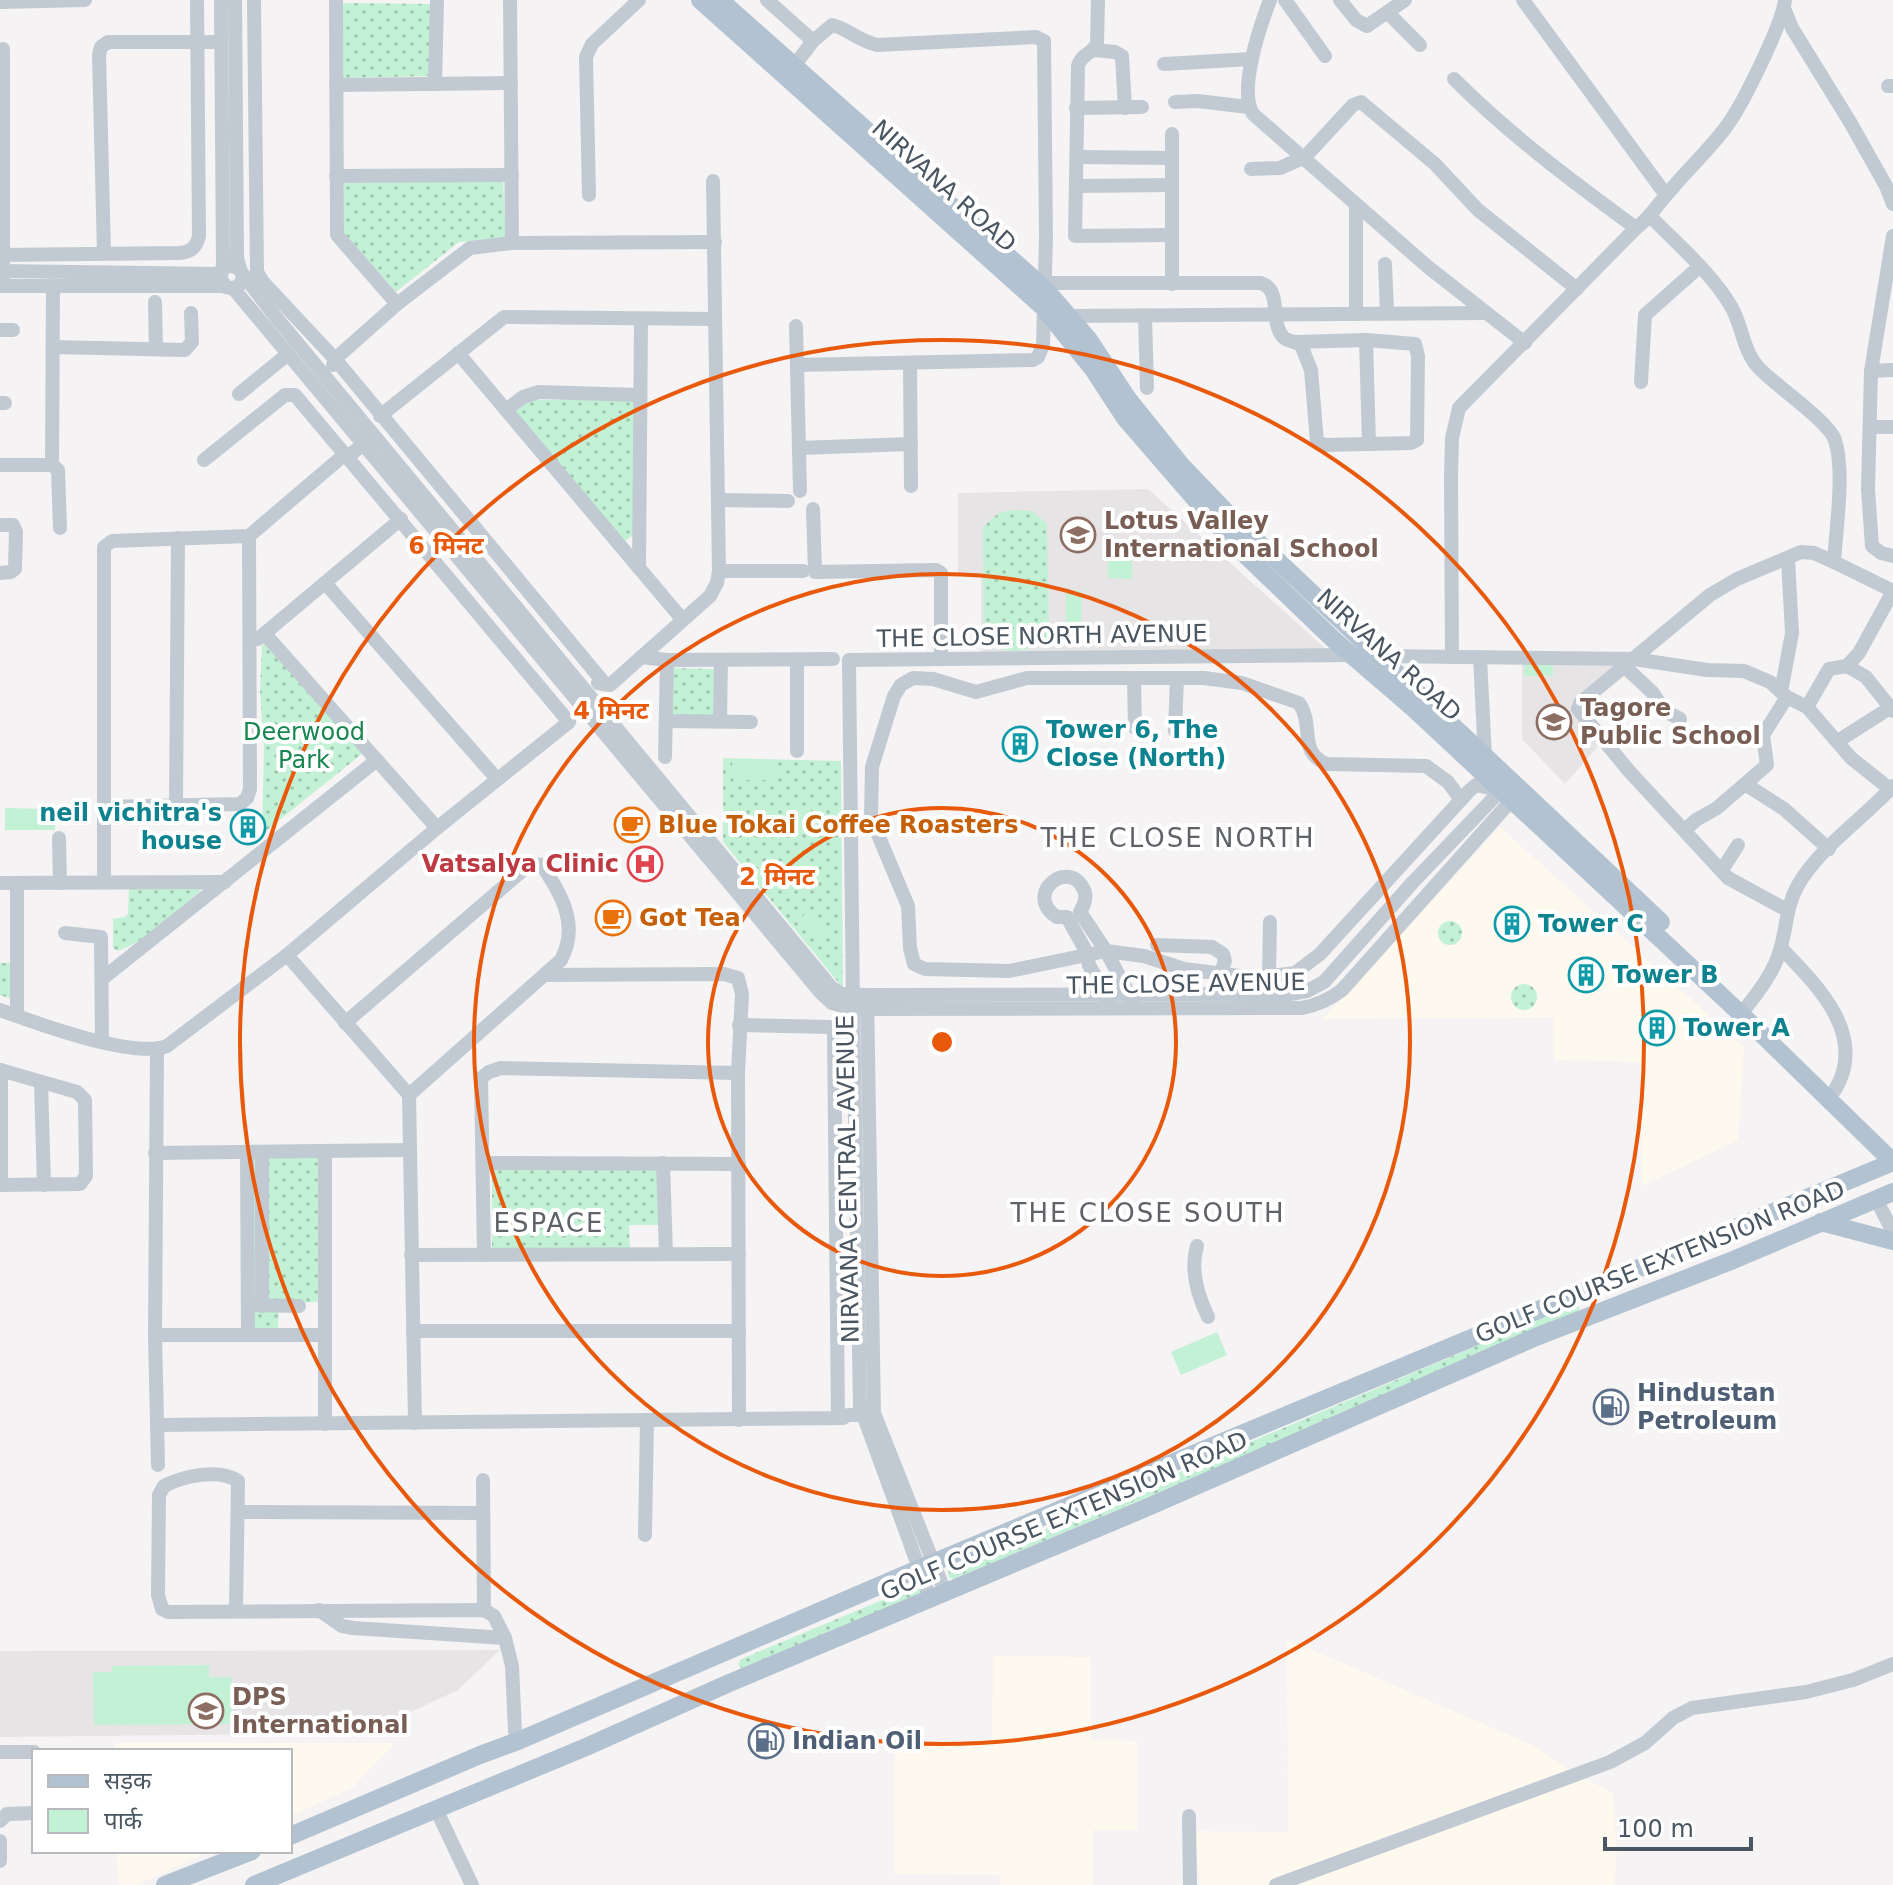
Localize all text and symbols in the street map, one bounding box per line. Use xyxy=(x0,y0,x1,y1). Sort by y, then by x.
street label: NIRVANA ROAD xyxy=(866,114,1022,258)
place label: Lotus Valley International School xyxy=(1104,507,1379,563)
school or university icon: Lotus Valley International School xyxy=(1059,516,1097,554)
text: 6 मिनट xyxy=(408,532,485,560)
street label: NIRVANA ROAD xyxy=(1311,583,1467,727)
street label: THE CLOSE NORTH AVENUE xyxy=(875,619,1208,653)
place label: Tagore Public School xyxy=(1580,694,1761,750)
text: 4 मिनट xyxy=(573,697,650,725)
school or university icon: Tagore Public School xyxy=(1535,703,1573,741)
place label: Tower 6, The Close (North) xyxy=(1046,716,1226,772)
park label: Deerwood Park xyxy=(243,718,365,774)
building icon: Tower 6, The Close (North) xyxy=(1001,725,1039,763)
place label: neil vichitra's house xyxy=(39,799,222,855)
cafe icon: Blue Tokai Coffee Roasters xyxy=(613,806,651,844)
building icon: neil vichitra's house xyxy=(229,808,267,846)
place label: Blue Tokai Coffee Roasters xyxy=(658,811,1018,839)
district label: THE CLOSE NORTH xyxy=(1039,823,1316,853)
hospital icon: Vatsalya Clinic xyxy=(626,845,664,883)
place label: Vatsalya Clinic xyxy=(422,850,619,878)
text: 2 मिनट xyxy=(739,863,816,891)
cafe icon: Got Tea xyxy=(594,899,632,937)
place label: Got Tea xyxy=(639,904,741,932)
building icon: Tower C xyxy=(1493,905,1531,943)
place label: Tower C xyxy=(1538,910,1644,938)
building icon: Tower B xyxy=(1567,956,1605,994)
place label: Tower B xyxy=(1612,961,1719,989)
street label: THE CLOSE AVENUE xyxy=(1065,968,1306,1000)
building icon: Tower A xyxy=(1638,1009,1676,1047)
place label: Tower A xyxy=(1683,1014,1790,1042)
street label: NIRVANA CENTRAL AVENUE xyxy=(831,1015,865,1343)
centre of rings xyxy=(928,1028,956,1056)
street label: GOLF COURSE EXTENSION ROAD xyxy=(1471,1175,1849,1349)
district label: THE CLOSE SOUTH xyxy=(1010,1198,1285,1228)
district label: ESPACE xyxy=(494,1208,604,1238)
place label: Hindustan Petroleum xyxy=(1637,1379,1777,1435)
fuel station icon: Hindustan Petroleum xyxy=(1592,1388,1630,1426)
street label: GOLF COURSE EXTENSION ROAD xyxy=(876,1426,1252,1606)
place label: DPS International xyxy=(232,1683,409,1739)
school or university icon: DPS International xyxy=(187,1692,225,1730)
fuel station icon: Indian Oil xyxy=(747,1722,785,1760)
place label: Indian Oil xyxy=(792,1727,922,1755)
legend xyxy=(32,1749,292,1853)
text: सड़क xyxy=(104,1767,152,1795)
scale bar xyxy=(1605,1801,1751,1851)
text: पार्क xyxy=(104,1807,143,1835)
text: 100 m xyxy=(1617,1815,1694,1843)

